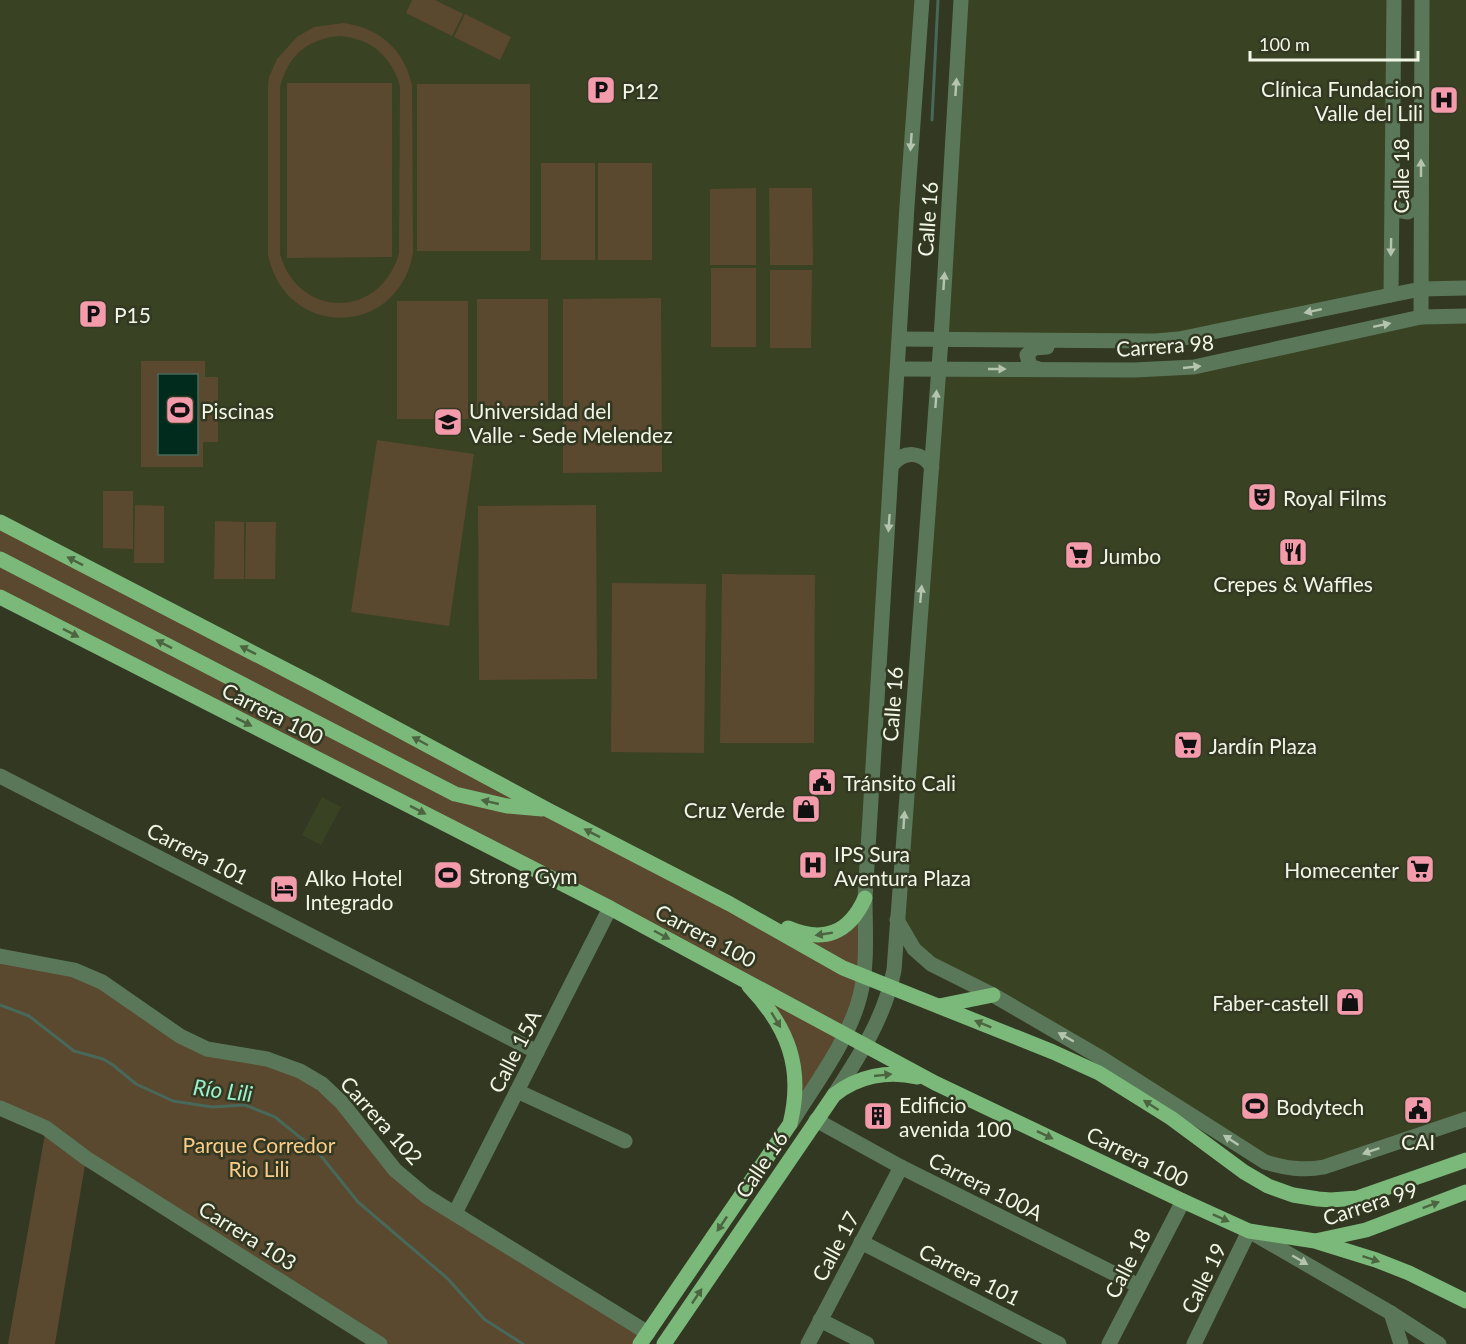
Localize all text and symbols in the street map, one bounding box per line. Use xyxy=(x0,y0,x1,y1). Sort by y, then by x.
scale bar xyxy=(1250,24,1418,62)
text: 100 m xyxy=(1259,33,1310,55)
parking icon: P12 xyxy=(585,74,617,106)
place label: Clínica Fundacion Valle del Lili xyxy=(1261,76,1423,125)
one-way arrow xyxy=(951,77,961,96)
place label: P12 xyxy=(622,78,659,103)
hospital icon: Clínica Fundacion Valle del Lili xyxy=(1428,84,1460,116)
one-way arrow xyxy=(907,133,916,152)
street label: Calle 18 xyxy=(1388,138,1413,214)
one-way arrow xyxy=(1416,158,1426,177)
street label: Calle 16 xyxy=(912,181,942,257)
one-way arrow xyxy=(1386,238,1396,257)
one-way arrow xyxy=(939,272,948,291)
parking icon: P15 xyxy=(77,298,109,330)
place label: P15 xyxy=(114,302,151,327)
one-way arrow xyxy=(1303,307,1322,316)
one-way arrow xyxy=(1373,320,1392,329)
street label: Carrera 98 xyxy=(1115,329,1215,361)
one-way arrow xyxy=(1182,362,1201,372)
one-way arrow xyxy=(987,364,1006,374)
one-way arrow xyxy=(932,390,941,409)
sports icon: Piscinas xyxy=(164,394,196,426)
place label: Piscinas xyxy=(201,398,274,423)
place label: Universidad del Valle - Sede Melendez xyxy=(469,398,673,447)
school or university icon: Universidad del Valle - Sede Melendez xyxy=(432,406,464,438)
theatre icon: Royal Films xyxy=(1246,481,1278,513)
place label: Royal Films xyxy=(1283,485,1387,510)
one-way arrow xyxy=(884,513,894,532)
restaurant icon: Crepes & Waffles xyxy=(1277,536,1309,568)
supermarket icon: Jumbo xyxy=(1063,539,1095,571)
place label: Jumbo xyxy=(1100,543,1161,568)
one-way arrow xyxy=(66,556,83,565)
place label: Crepes & Waffles xyxy=(1213,571,1373,596)
one-way arrow xyxy=(917,584,926,603)
one-way arrow xyxy=(62,628,79,638)
one-way arrow xyxy=(156,639,173,649)
one-way arrow xyxy=(239,645,256,655)
street label: Calle 16 xyxy=(877,666,907,742)
street label: Carrera 100 xyxy=(218,677,328,749)
one-way arrow xyxy=(236,717,253,727)
supermarket icon: Jardín Plaza xyxy=(1172,729,1204,761)
place label: Jardín Plaza xyxy=(1209,733,1317,758)
one-way arrow xyxy=(411,736,428,746)
public building icon: Tránsito Cali xyxy=(806,766,838,798)
place label: Tránsito Cali xyxy=(843,770,956,795)
shop icon: Cruz Verde xyxy=(790,793,822,825)
one-way arrow xyxy=(481,797,499,807)
place label: Cruz Verde xyxy=(684,797,785,822)
one-way arrow xyxy=(409,805,427,815)
one-way arrow xyxy=(900,811,909,830)
street label: Carrera 101 xyxy=(143,817,253,889)
one-way arrow xyxy=(584,828,601,838)
place label: IPS Sura Aventura Plaza xyxy=(834,841,971,890)
hospital icon: IPS Sura Aventura Plaza xyxy=(797,849,829,881)
supermarket icon: Homecenter xyxy=(1404,853,1436,885)
place label: Homecenter xyxy=(1284,857,1399,882)
sports icon: Strong Gym xyxy=(432,859,464,891)
place label: Strong Gym xyxy=(469,863,578,888)
place label: Alko Hotel Integrado xyxy=(305,865,402,914)
hotel icon: Alko Hotel Integrado xyxy=(268,873,300,905)
street label: Carrera 100 xyxy=(651,898,761,972)
one-way arrow xyxy=(653,930,670,940)
one-way arrow xyxy=(814,930,833,939)
shop icon: Faber-castell xyxy=(1334,986,1366,1018)
place label: Faber-castell xyxy=(1212,990,1329,1015)
street label: Calle 15A xyxy=(483,1005,546,1097)
one-way arrow xyxy=(771,1012,782,1028)
one-way arrow xyxy=(974,1019,992,1028)
one-way arrow xyxy=(1058,1031,1074,1042)
one-way arrow xyxy=(874,1070,893,1080)
street label: Carrera 102 xyxy=(336,1071,428,1169)
water label: Río Lili xyxy=(192,1073,254,1107)
sports icon: Bodytech xyxy=(1239,1090,1271,1122)
place label: Edificio avenida 100 xyxy=(899,1092,1012,1141)
place label: Bodytech xyxy=(1276,1094,1364,1119)
public building icon: CAI xyxy=(1402,1094,1434,1126)
building icon: Edificio avenida 100 xyxy=(862,1100,894,1132)
one-way arrow xyxy=(1143,1100,1159,1111)
street label: Carrera 100 xyxy=(1083,1121,1193,1191)
street label: Calle 16 xyxy=(730,1126,792,1202)
place label: CAI xyxy=(1401,1129,1435,1154)
one-way arrow xyxy=(1037,1131,1054,1140)
park label: Parque Corredor Rio Lili xyxy=(183,1132,336,1181)
one-way arrow xyxy=(1223,1135,1239,1146)
street label: Carrera 100A xyxy=(925,1147,1048,1226)
one-way arrow xyxy=(1362,1147,1380,1156)
street label: Carrera 99 xyxy=(1320,1176,1420,1230)
street label: Carrera 103 xyxy=(195,1195,301,1275)
one-way arrow xyxy=(1422,1200,1440,1209)
street label: Calle 17 xyxy=(806,1207,864,1285)
one-way arrow xyxy=(1213,1214,1230,1223)
one-way arrow xyxy=(717,1216,728,1232)
street label: Calle 18 xyxy=(1099,1224,1155,1302)
street label: Carrera 101 xyxy=(915,1238,1025,1310)
street label: Calle 19 xyxy=(1175,1239,1231,1317)
one-way arrow xyxy=(1362,1254,1380,1264)
one-way arrow xyxy=(1292,1255,1309,1265)
one-way arrow xyxy=(691,1288,703,1304)

